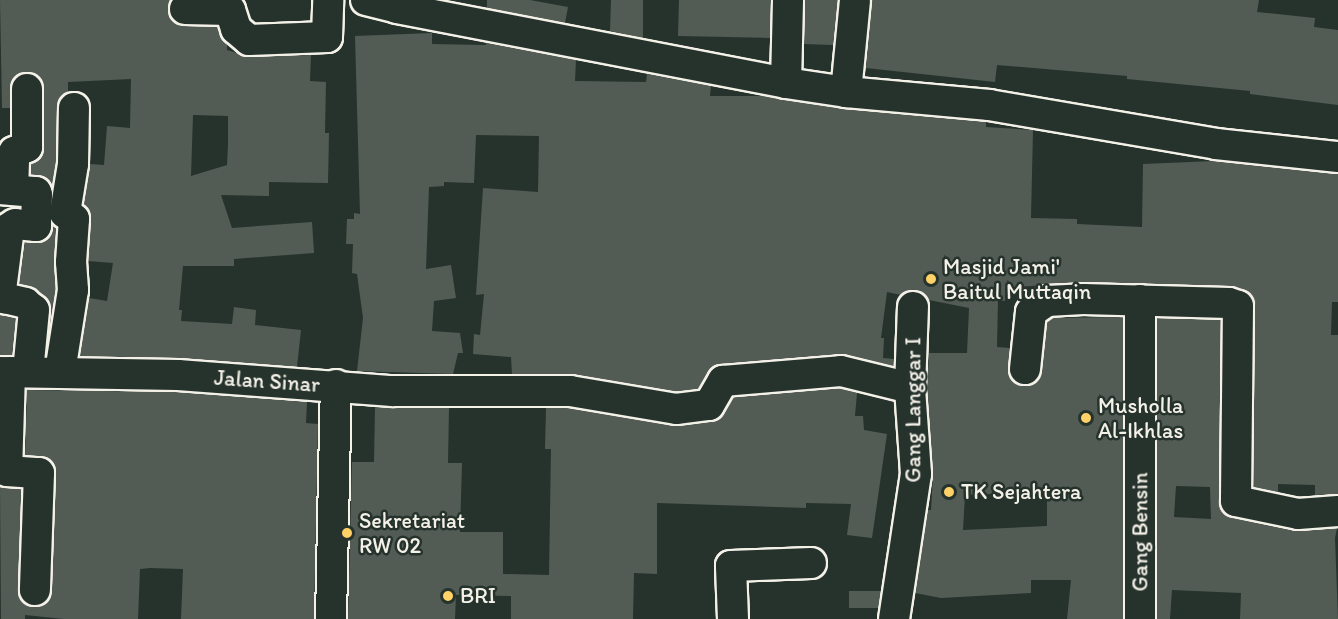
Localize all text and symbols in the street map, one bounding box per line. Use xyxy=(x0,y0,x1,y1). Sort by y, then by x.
place label: Masjid Jami' Baitul Muttaqin xyxy=(943,253,1091,304)
marker: Masjid Jami' Baitul Muttaqin xyxy=(924,272,938,286)
street label: Gang Langgar I xyxy=(900,337,926,483)
street label: Jalan Sinar xyxy=(214,364,320,398)
place label: Musholla Al-Ikhlas xyxy=(1098,392,1184,444)
marker: Musholla Al-Ikhlas xyxy=(1079,411,1093,425)
street label: Gang Bensin xyxy=(1127,472,1153,592)
place label: TK Sejahtera xyxy=(961,479,1081,505)
marker: TK Sejahtera xyxy=(942,485,956,499)
place label: Sekretariat RW 02 xyxy=(359,507,465,558)
marker: Sekretariat RW 02 xyxy=(340,526,354,540)
place label: BRI xyxy=(460,583,496,609)
marker: BRI xyxy=(441,589,455,603)

